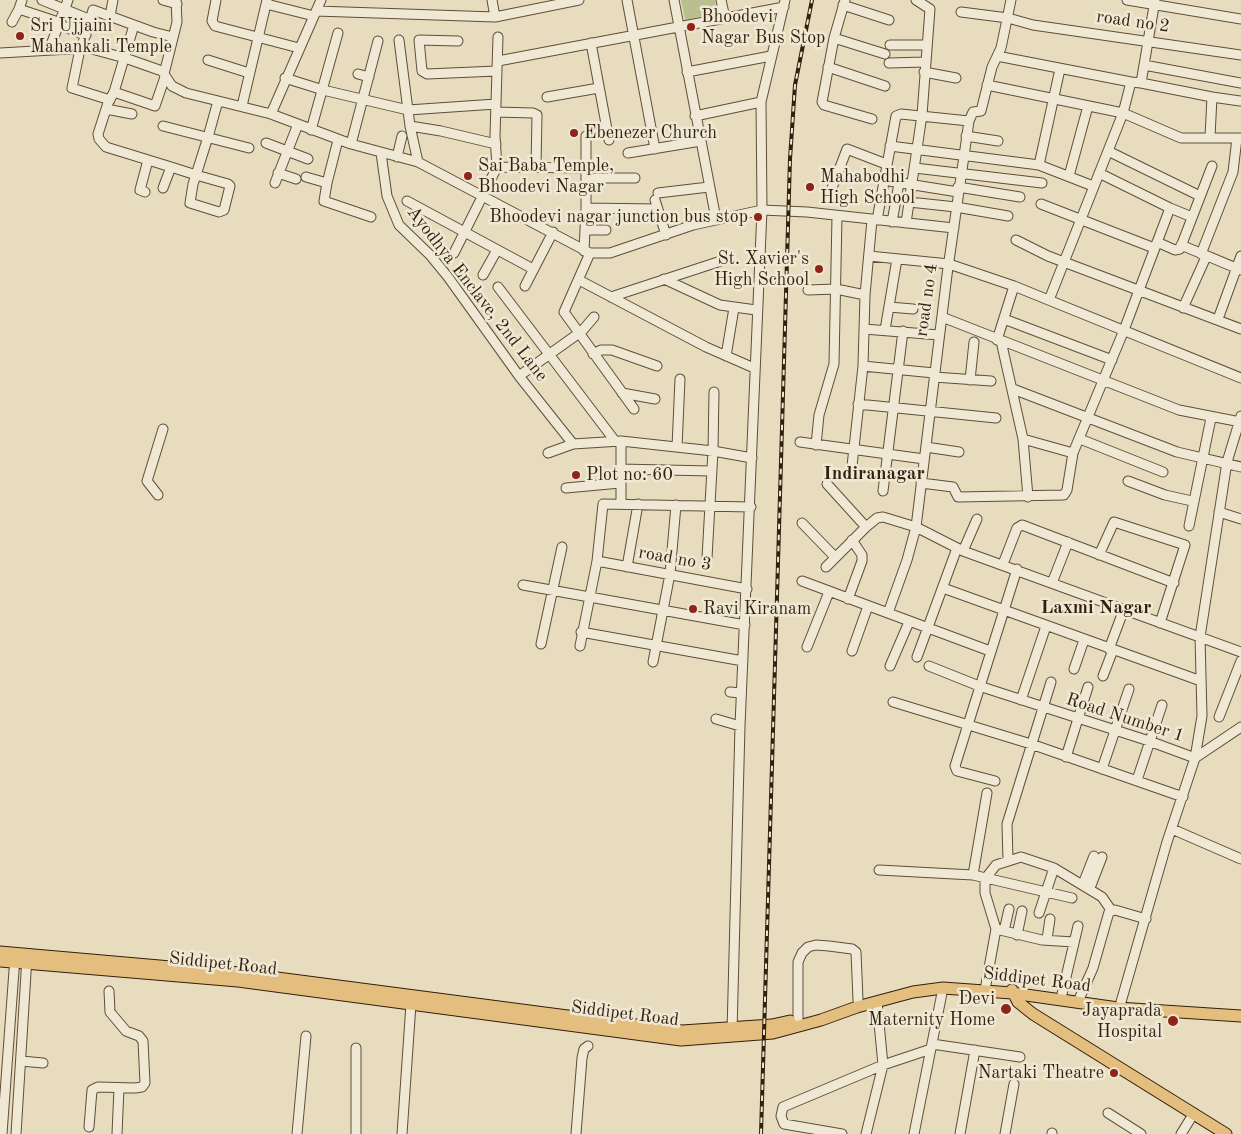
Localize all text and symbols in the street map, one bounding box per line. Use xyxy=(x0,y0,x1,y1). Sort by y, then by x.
place label: Bhoodevi Nagar Bus Stop xyxy=(701,6,825,48)
street label: road no 2 xyxy=(1095,6,1171,38)
place label: Sri Ujjaini Mahankali Temple xyxy=(30,15,172,58)
marker: Bhoodevi Nagar Bus Stop xyxy=(685,21,697,33)
marker: Sri Ujjaini Mahankali Temple xyxy=(14,30,26,42)
place label: Ebenezer Church xyxy=(584,122,717,144)
marker: Ebenezer Church xyxy=(568,127,580,139)
place label: Sai Baba Temple, Bhoodevi Nagar xyxy=(478,155,614,198)
place label: Mahabodhi High School xyxy=(820,166,915,208)
marker: Sai Baba Temple, Bhoodevi Nagar xyxy=(462,170,474,182)
marker: Mahabodhi High School xyxy=(804,181,816,193)
street label: Ayodhya Enclave, 2nd Lane xyxy=(402,202,552,386)
place label: Bhoodevi nagar junction bus stop xyxy=(489,206,748,228)
marker: Bhoodevi nagar junction bus stop xyxy=(752,211,764,223)
place label: St. Xavier's High School xyxy=(714,248,809,290)
street label: road no 4 xyxy=(911,262,943,338)
marker: St. Xavier's High School xyxy=(813,263,825,275)
district label: Indiranagar xyxy=(823,463,925,485)
place label: Plot no: 60 xyxy=(586,464,673,486)
marker: Plot no: 60 xyxy=(570,469,582,481)
street label: road no 3 xyxy=(637,542,713,576)
district label: Laxmi Nagar xyxy=(1041,597,1151,619)
place label: Ravi Kiranam xyxy=(703,598,811,620)
marker: Ravi Kiranam xyxy=(687,603,699,615)
street label: Road Number 1 xyxy=(1063,689,1187,747)
street label: Siddipet Road xyxy=(168,948,278,980)
street label: Siddipet Road xyxy=(982,963,1092,997)
place label: Devi Maternity Home xyxy=(868,988,995,1030)
street label: Siddipet Road xyxy=(570,997,680,1031)
place label: Jayaprada Hospital xyxy=(1082,1000,1162,1042)
marker: Devi Maternity Home xyxy=(999,1002,1013,1016)
marker: Jayaprada Hospital xyxy=(1166,1014,1180,1028)
place label: Nartaki Theatre xyxy=(978,1062,1104,1084)
marker: Nartaki Theatre xyxy=(1108,1067,1120,1079)

